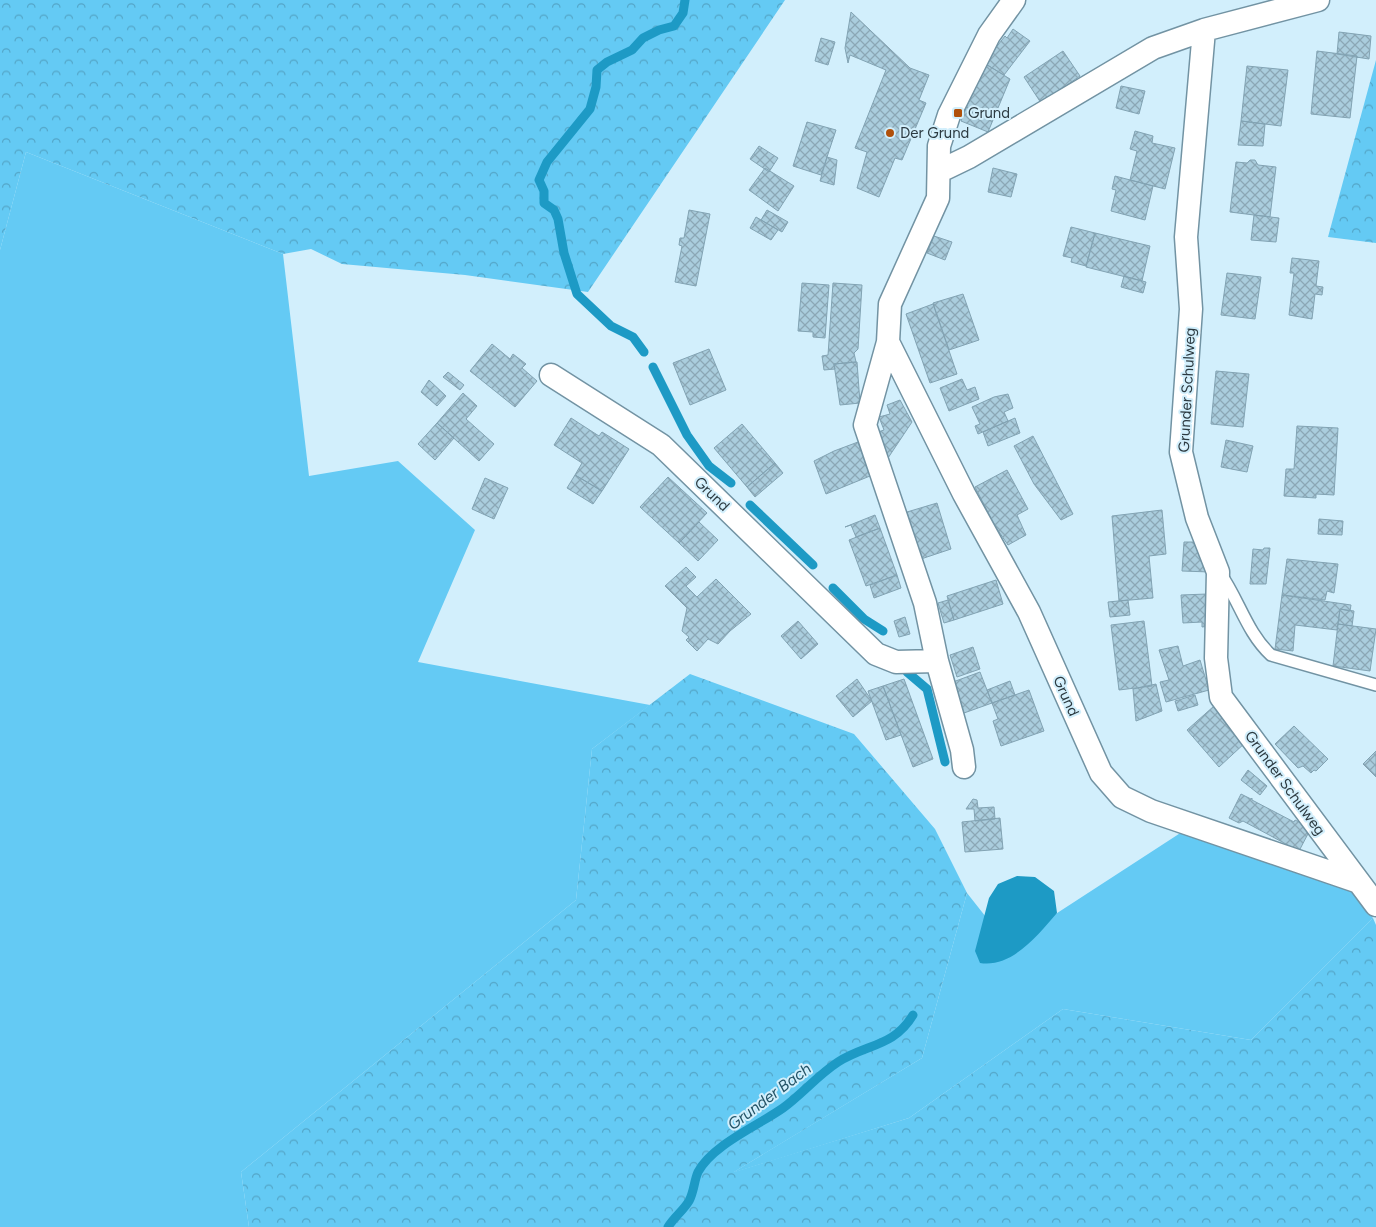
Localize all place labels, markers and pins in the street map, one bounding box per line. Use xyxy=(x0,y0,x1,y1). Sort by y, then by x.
place label: Grund xyxy=(968,104,1010,122)
marker: Grund xyxy=(952,107,964,119)
place label: Der Grund xyxy=(900,124,969,142)
marker: Der Grund xyxy=(884,127,896,139)

